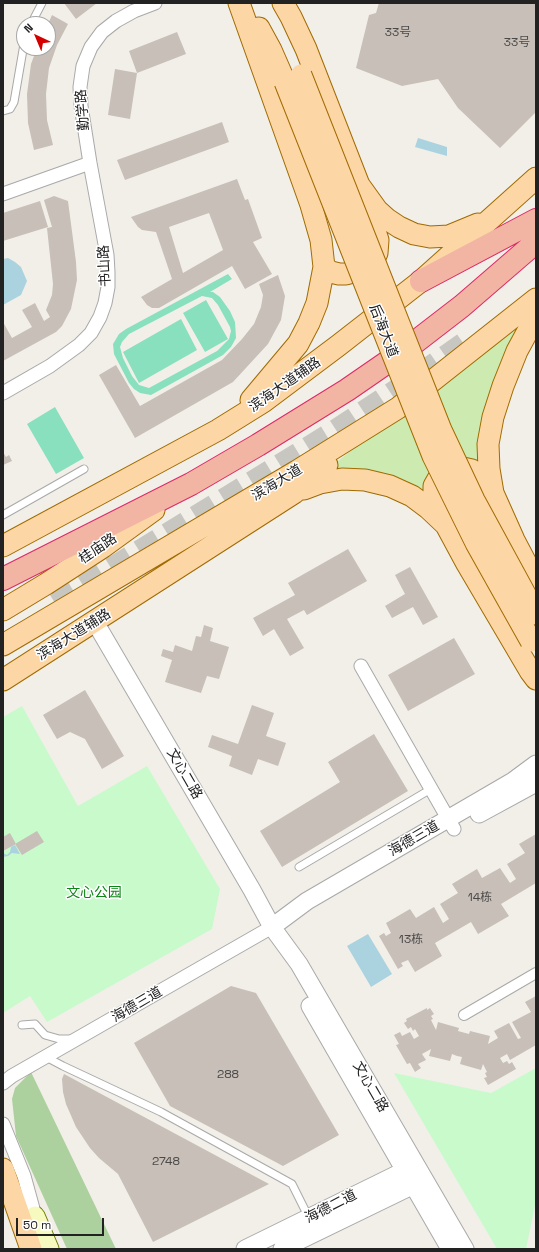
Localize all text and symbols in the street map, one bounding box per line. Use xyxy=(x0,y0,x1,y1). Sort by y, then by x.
north arrow xyxy=(16,16,56,56)
text: N xyxy=(21,20,36,36)
house number: 33号 xyxy=(385,26,411,40)
house number: 33号 xyxy=(504,36,530,50)
street label: 勤学路 xyxy=(73,88,93,132)
street label: 书山路 xyxy=(96,245,114,287)
street label: 后海大道 xyxy=(365,302,401,360)
street label: 滨海大道辅路 xyxy=(246,354,324,416)
street label: 滨海大道 xyxy=(249,461,305,505)
street label: 桂庙路 xyxy=(76,530,120,568)
street label: 滨海大道辅路 xyxy=(34,606,114,664)
street label: 文心二路 xyxy=(163,746,205,802)
street label: 海德三道 xyxy=(386,818,442,860)
park label: 文心公园 xyxy=(66,885,122,901)
house number: 14栋 xyxy=(468,891,492,905)
house number: 13栋 xyxy=(399,933,423,947)
street label: 海德三道 xyxy=(109,984,165,1026)
street label: 文心二路 xyxy=(349,1059,391,1115)
house number: 288 xyxy=(217,1068,239,1082)
house number: 2748 xyxy=(152,1155,180,1169)
street label: 海德二道 xyxy=(302,1187,360,1227)
scale bar xyxy=(18,1210,106,1236)
text: 50 m xyxy=(23,1217,51,1233)

